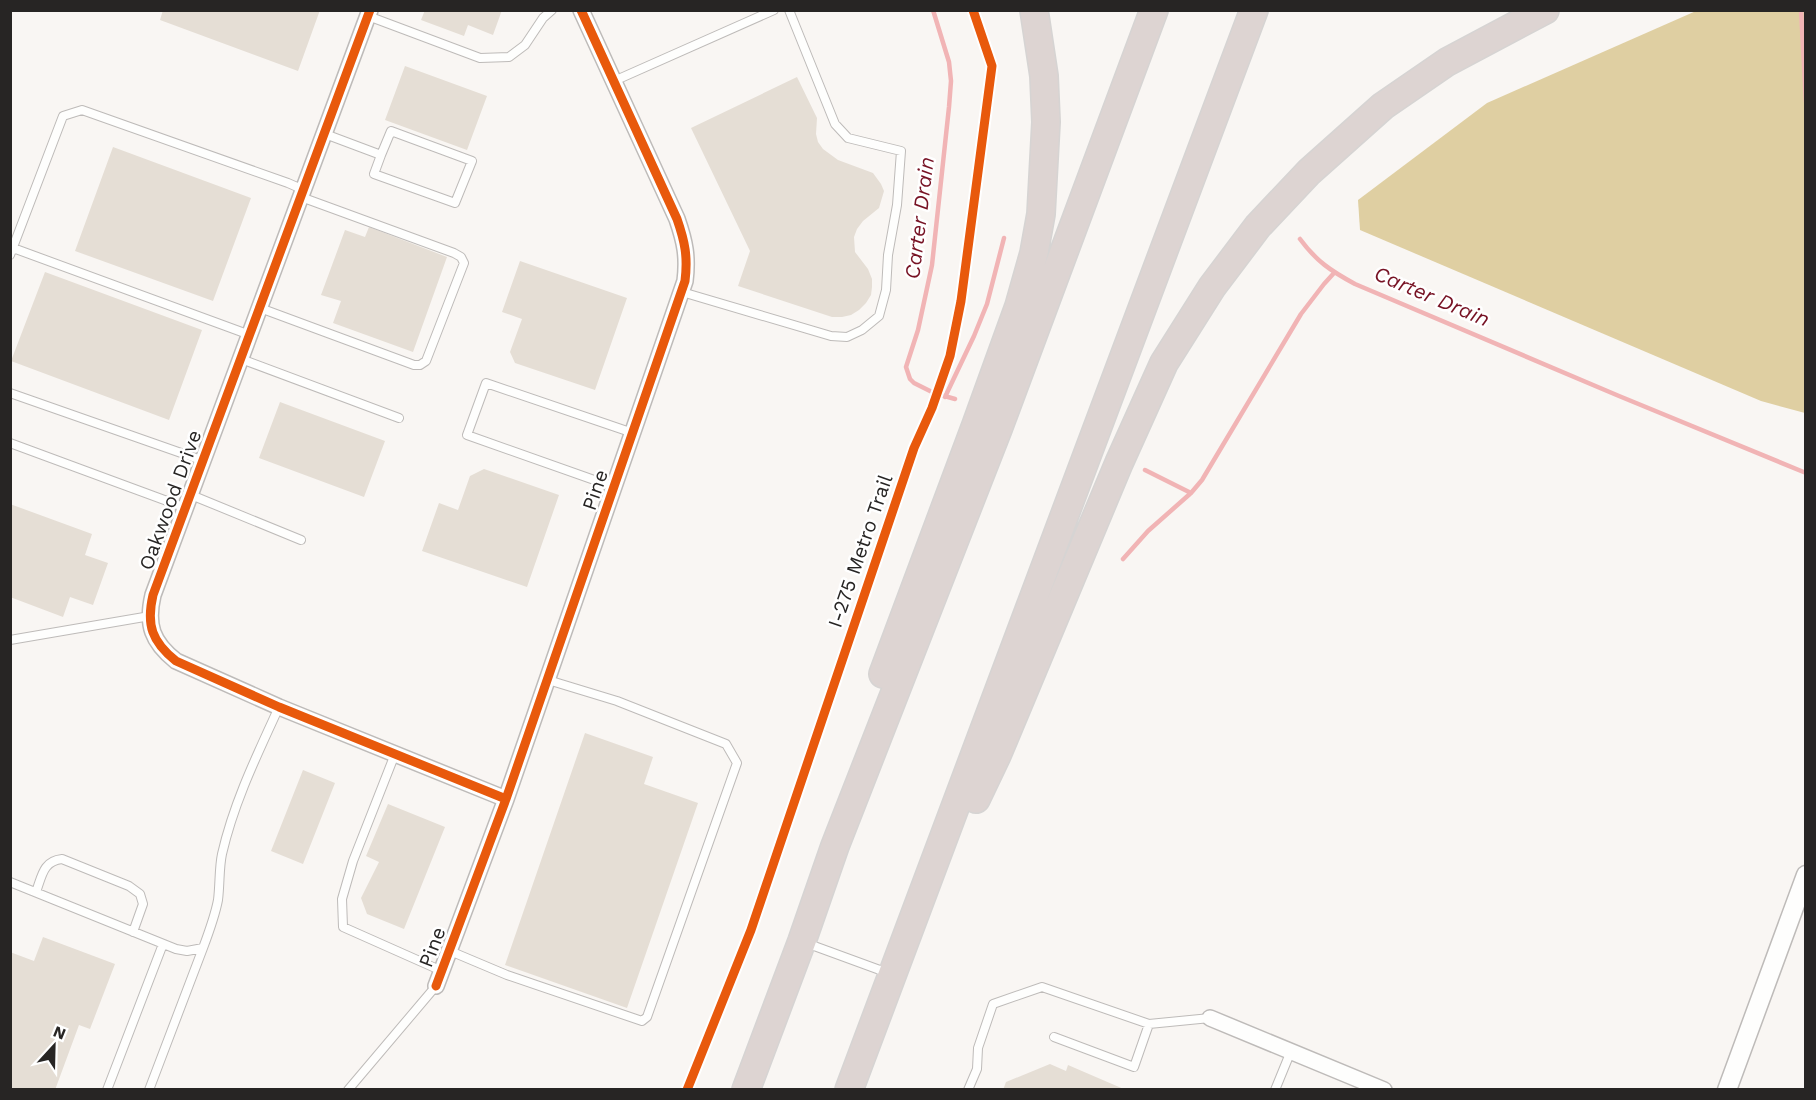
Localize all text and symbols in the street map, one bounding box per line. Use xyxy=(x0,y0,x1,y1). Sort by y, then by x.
water label: Carter Drain xyxy=(899,155,939,281)
water label: Carter Drain xyxy=(1370,260,1494,332)
street label: Oakwood Drive xyxy=(134,427,206,573)
street label: Pine xyxy=(577,466,613,514)
street label: I-275 Metro Trail xyxy=(823,471,897,631)
street label: Pine xyxy=(413,923,451,971)
north arrow xyxy=(24,1016,84,1076)
text: N xyxy=(50,1022,68,1044)

